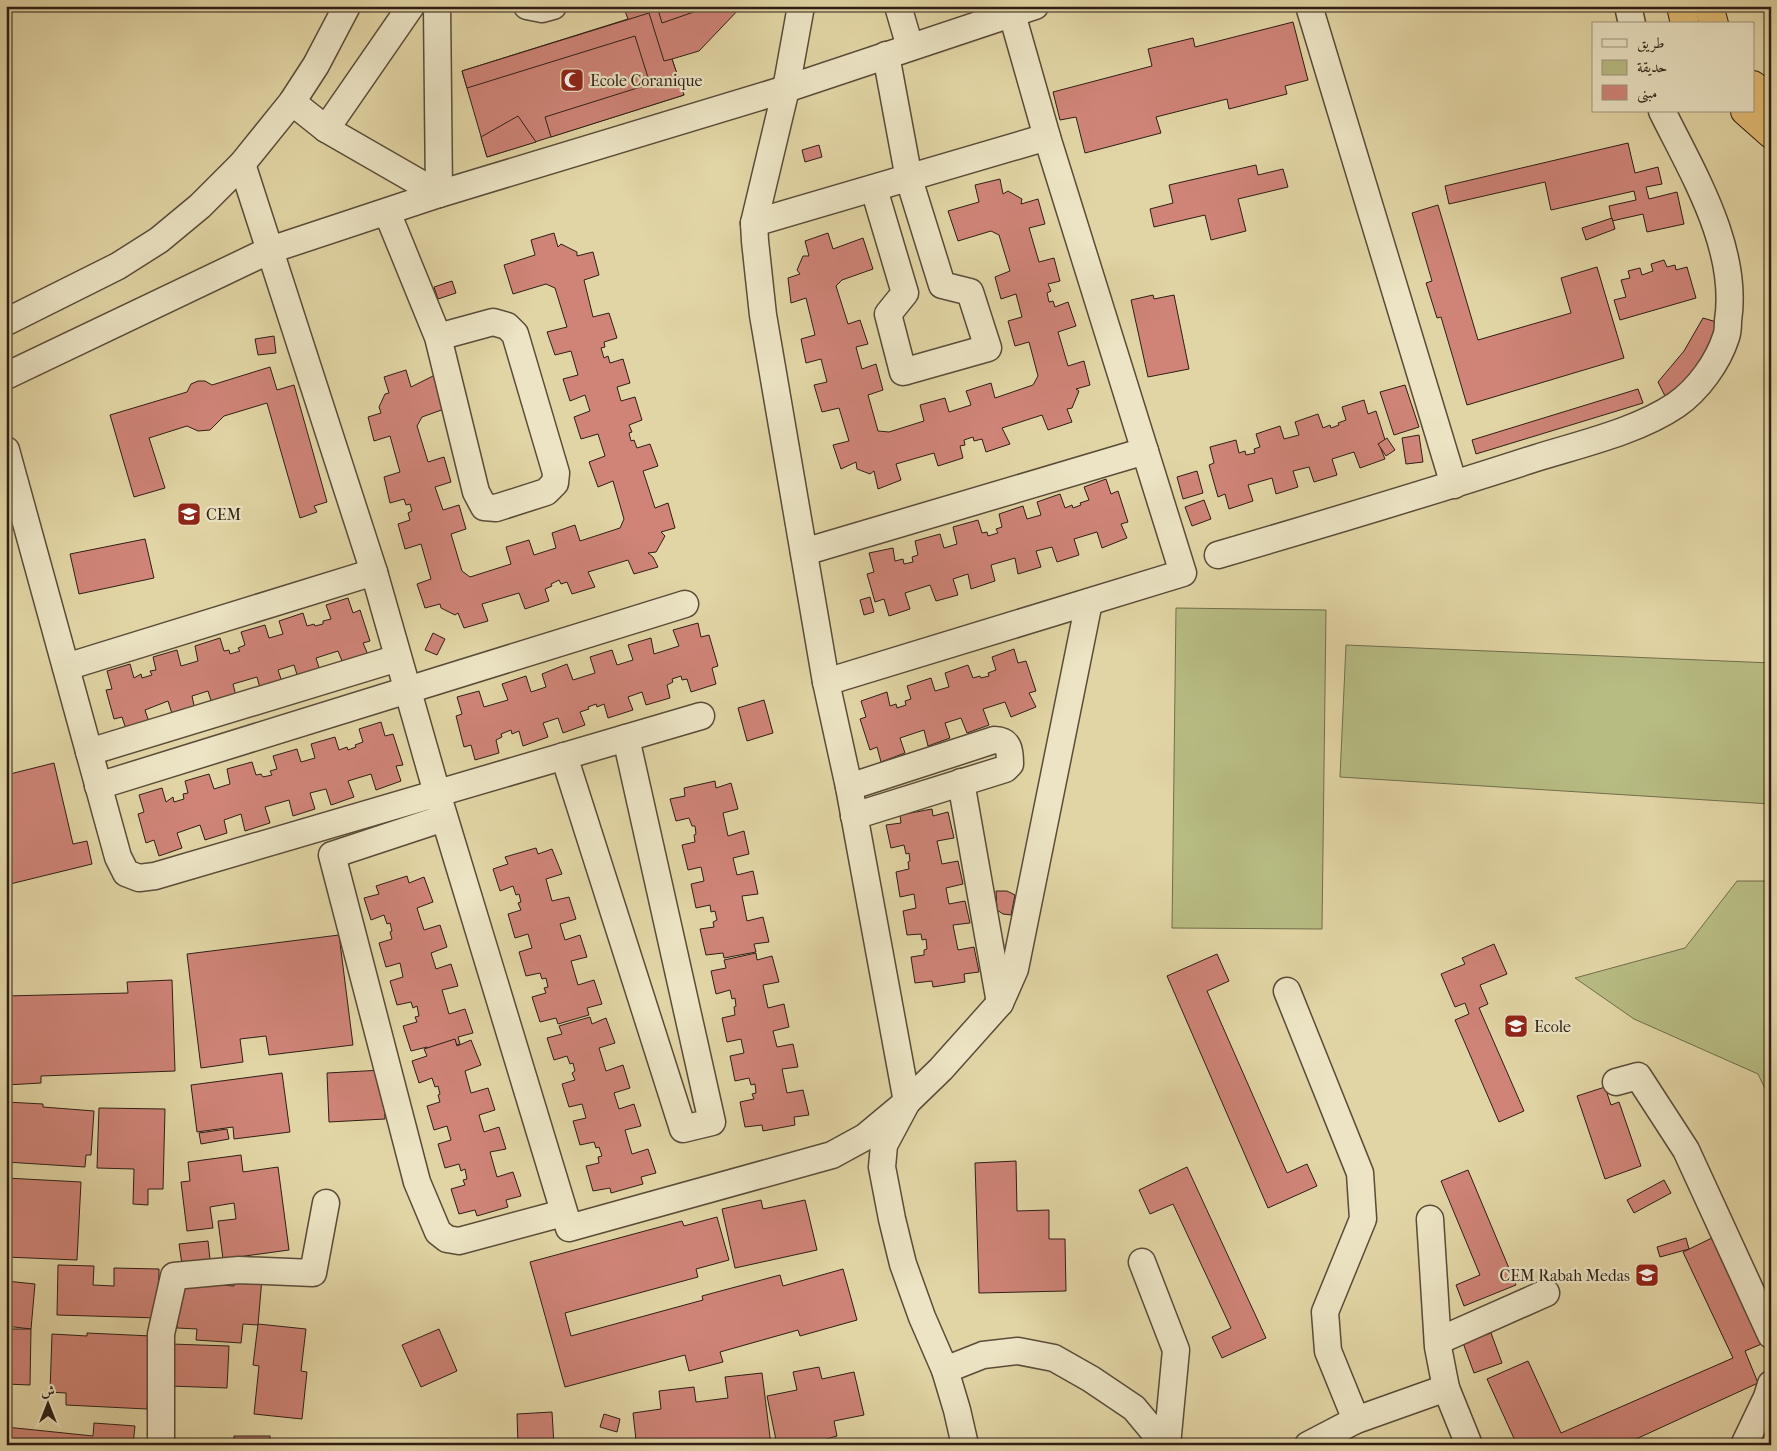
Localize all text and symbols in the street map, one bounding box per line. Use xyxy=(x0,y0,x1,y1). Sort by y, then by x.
legend xyxy=(1592,22,1754,112)
text: طريق xyxy=(1637,34,1664,53)
text: حديقة xyxy=(1637,58,1667,76)
mosque icon: Ecole Coranique xyxy=(559,67,585,93)
place label: Ecole Coranique xyxy=(590,71,703,90)
text: مبنى xyxy=(1637,84,1657,104)
school or university icon: CEM xyxy=(176,501,202,527)
place label: CEM xyxy=(206,505,242,524)
school or university icon: Ecole xyxy=(1503,1013,1529,1039)
place label: Ecole xyxy=(1534,1017,1571,1036)
school or university icon: CEM Rabah Medas xyxy=(1634,1262,1660,1288)
place label: CEM Rabah Medas xyxy=(1500,1266,1630,1285)
north arrow xyxy=(22,1378,72,1428)
text: ش xyxy=(41,1383,55,1400)

